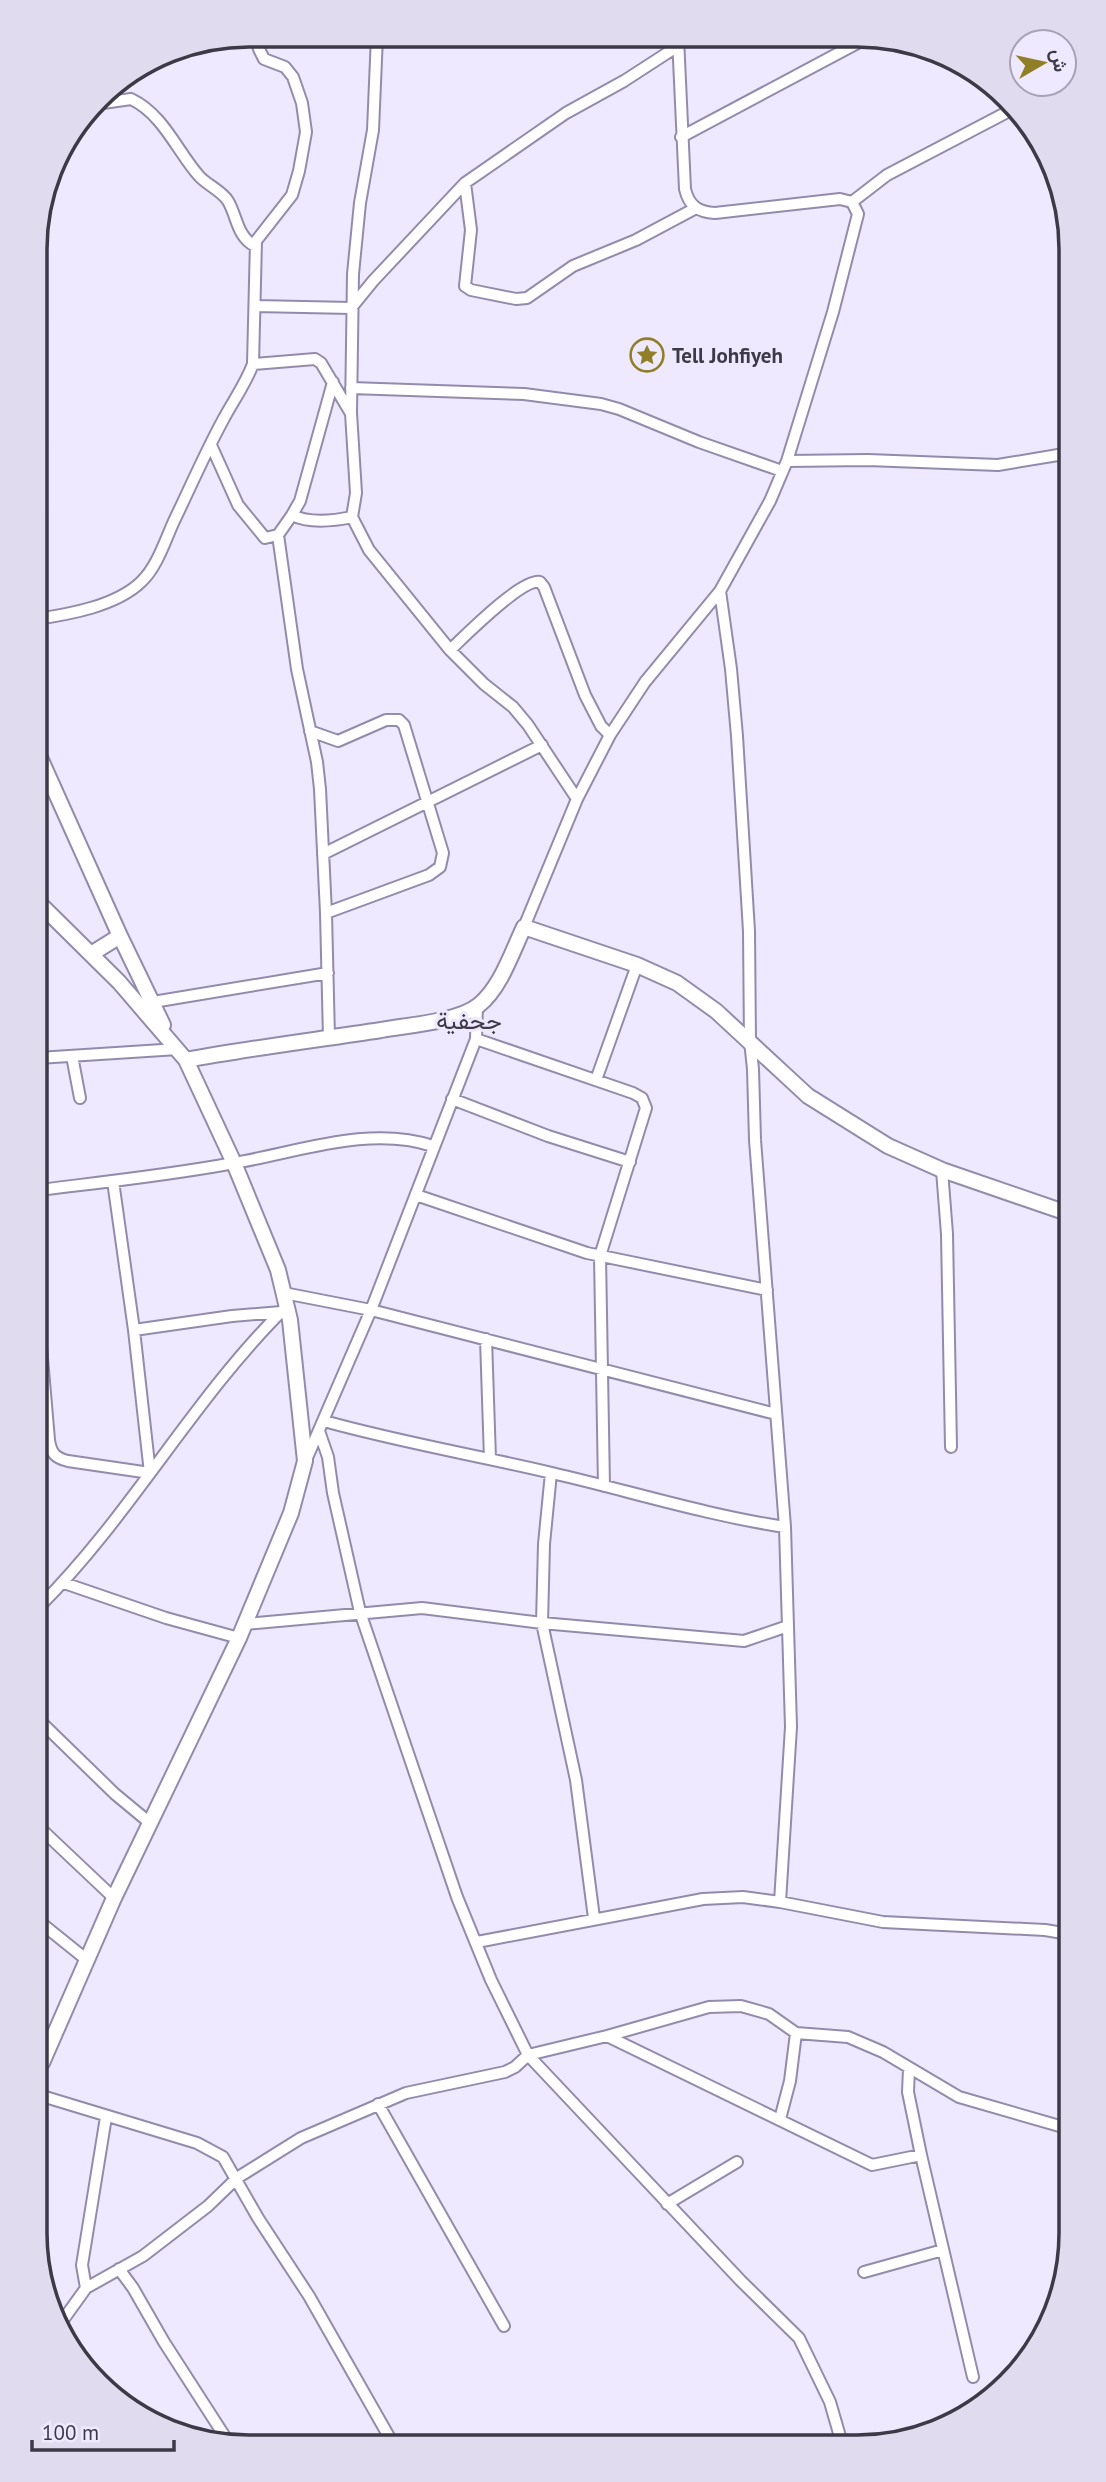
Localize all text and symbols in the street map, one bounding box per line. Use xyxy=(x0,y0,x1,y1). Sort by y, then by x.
north arrow xyxy=(1008,28,1078,98)
text: ش xyxy=(1046,47,1073,74)
place icon: Tell Johfiyeh xyxy=(628,336,666,374)
place label: Tell Johfiyeh xyxy=(672,342,783,369)
district label: جحفية xyxy=(436,1005,502,1036)
scale bar xyxy=(32,2408,173,2452)
text: 100 m xyxy=(42,2419,99,2446)

